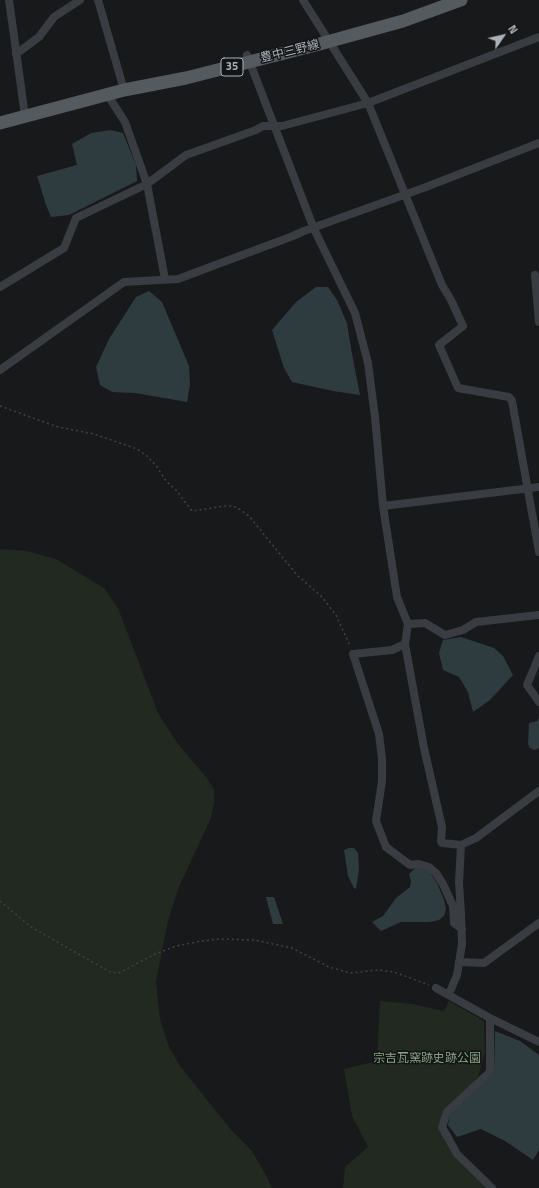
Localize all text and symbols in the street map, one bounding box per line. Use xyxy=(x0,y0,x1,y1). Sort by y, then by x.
north arrow xyxy=(483,16,523,56)
text: N xyxy=(504,22,522,37)
street label: 豊中三野線 xyxy=(259,38,321,66)
road number: 35 xyxy=(221,58,243,76)
park label: 宗吉瓦窯跡史跡公園 xyxy=(373,1052,481,1066)

